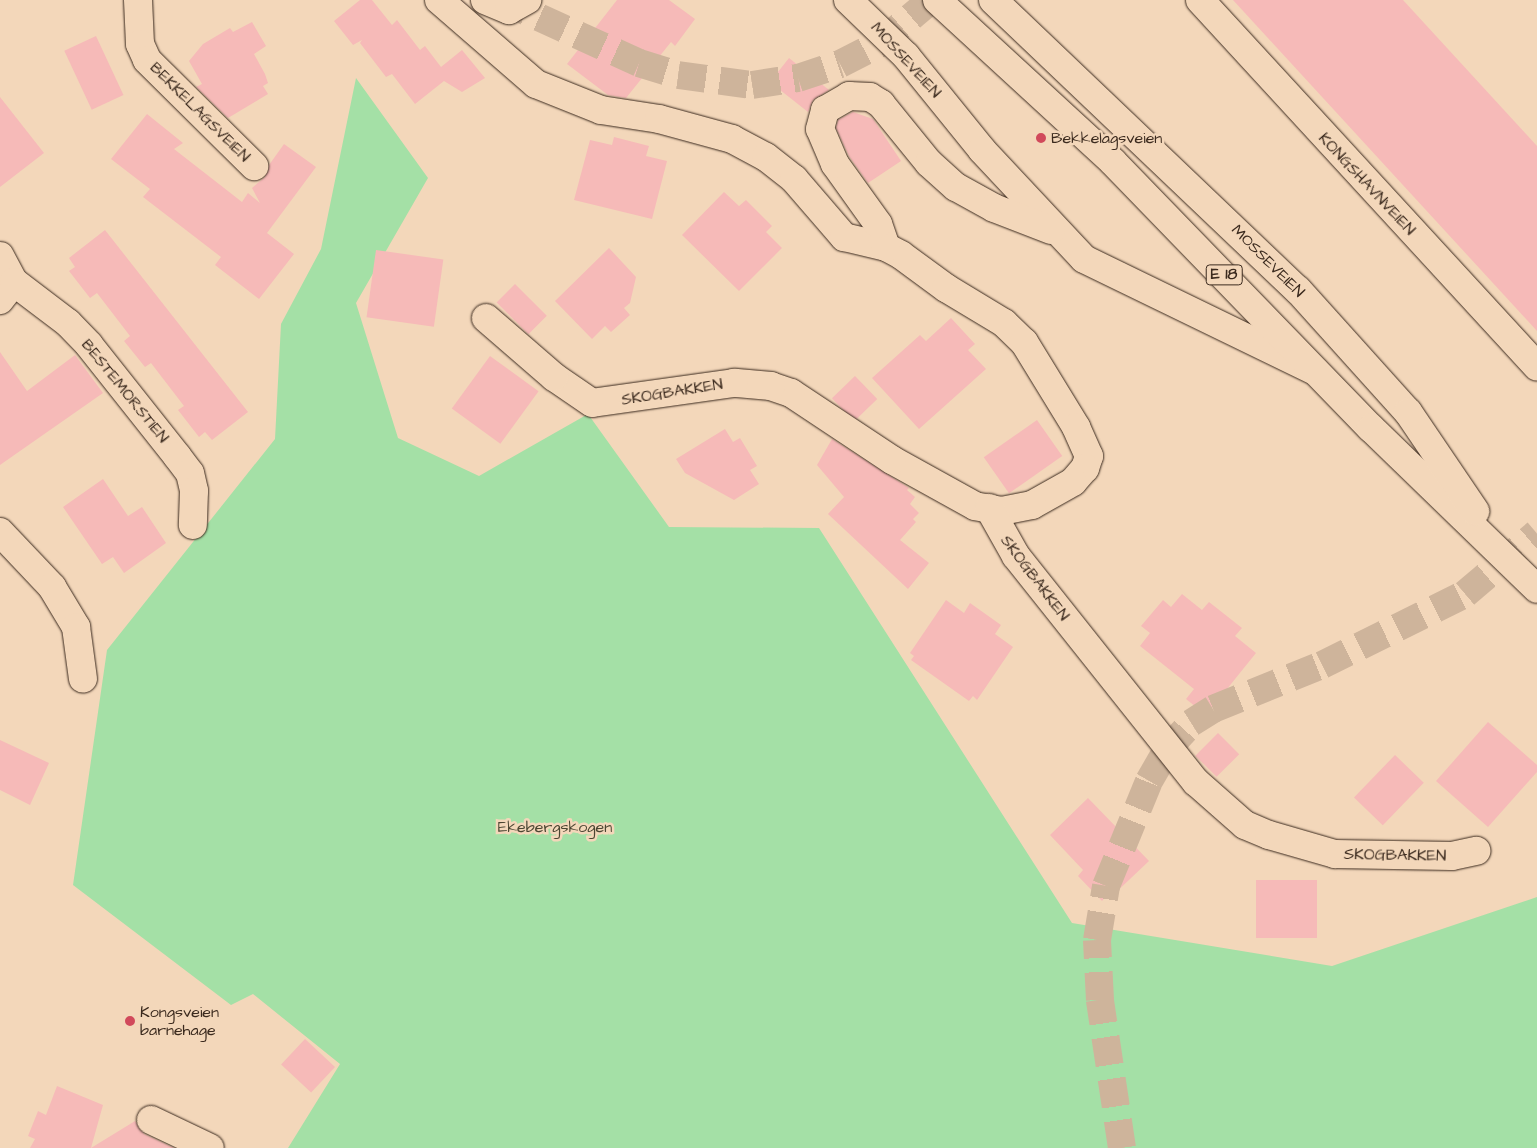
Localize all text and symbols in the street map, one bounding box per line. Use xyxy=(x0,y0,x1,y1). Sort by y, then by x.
street label: MOSSEVEIEN xyxy=(867,18,945,102)
street label: BEKKELAGSVEIEN xyxy=(146,58,254,166)
place label: Bekkelagsveien xyxy=(1051,128,1162,148)
street label: KONGSHAVNVEIEN xyxy=(1315,129,1419,239)
marker: Bekkelagsveien xyxy=(1035,132,1047,144)
street label: MOSSEVEIEN xyxy=(1227,220,1309,302)
road number: E 18 xyxy=(1205,262,1243,288)
street label: BESTEMORSTIEN xyxy=(77,335,173,447)
street label: SKOGBAKKEN xyxy=(620,375,724,409)
street label: SKOGBAKKEN xyxy=(997,531,1073,625)
park label: Ekebergskogen xyxy=(498,817,612,837)
street label: SKOGBAKKEN xyxy=(1344,845,1446,865)
place label: Kongsveien barnehage xyxy=(140,1002,219,1040)
marker: Kongsveien barnehage xyxy=(124,1015,136,1027)

